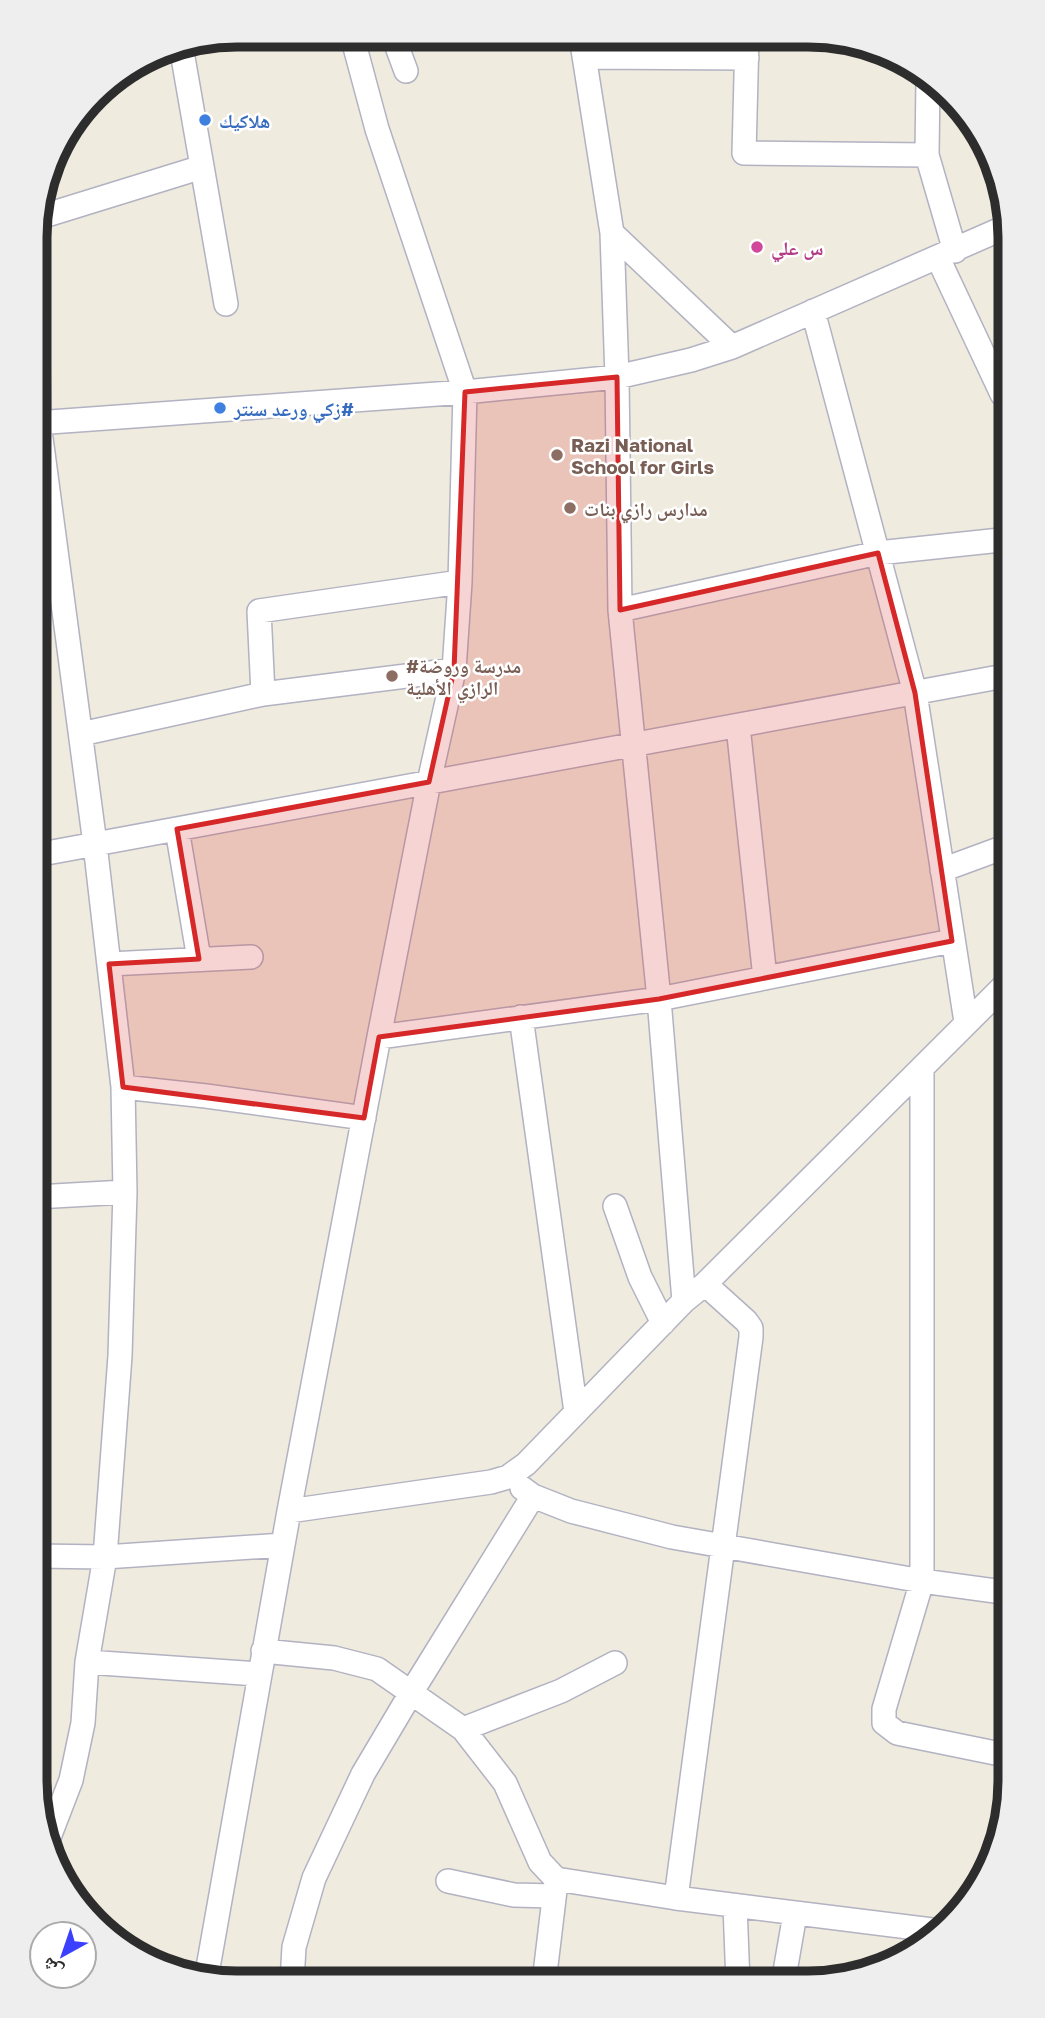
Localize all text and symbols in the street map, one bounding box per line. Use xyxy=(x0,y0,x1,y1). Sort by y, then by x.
place label: هلاكيك xyxy=(219,109,270,132)
marker: هلاكيك xyxy=(197,112,213,128)
place label: س علي xyxy=(771,236,824,263)
marker: س علي xyxy=(749,239,765,255)
place label: زكي ورعد سنتر# xyxy=(233,397,354,424)
marker: زكي ورعد سنتر# xyxy=(212,400,228,416)
place label: Razi National School for Girls xyxy=(571,433,714,478)
marker: Razi National School for Girls xyxy=(549,447,565,463)
place label: مدارس رازي بنات xyxy=(584,497,708,524)
marker: مدارس رازي بنات xyxy=(562,500,578,516)
place label: #مدرسة وروضة الرازي الأهلية xyxy=(406,654,521,703)
marker: #مدرسة وروضة الرازي الأهلية xyxy=(384,668,400,684)
north arrow xyxy=(28,1920,98,1990)
text: ش xyxy=(37,1952,68,1984)

